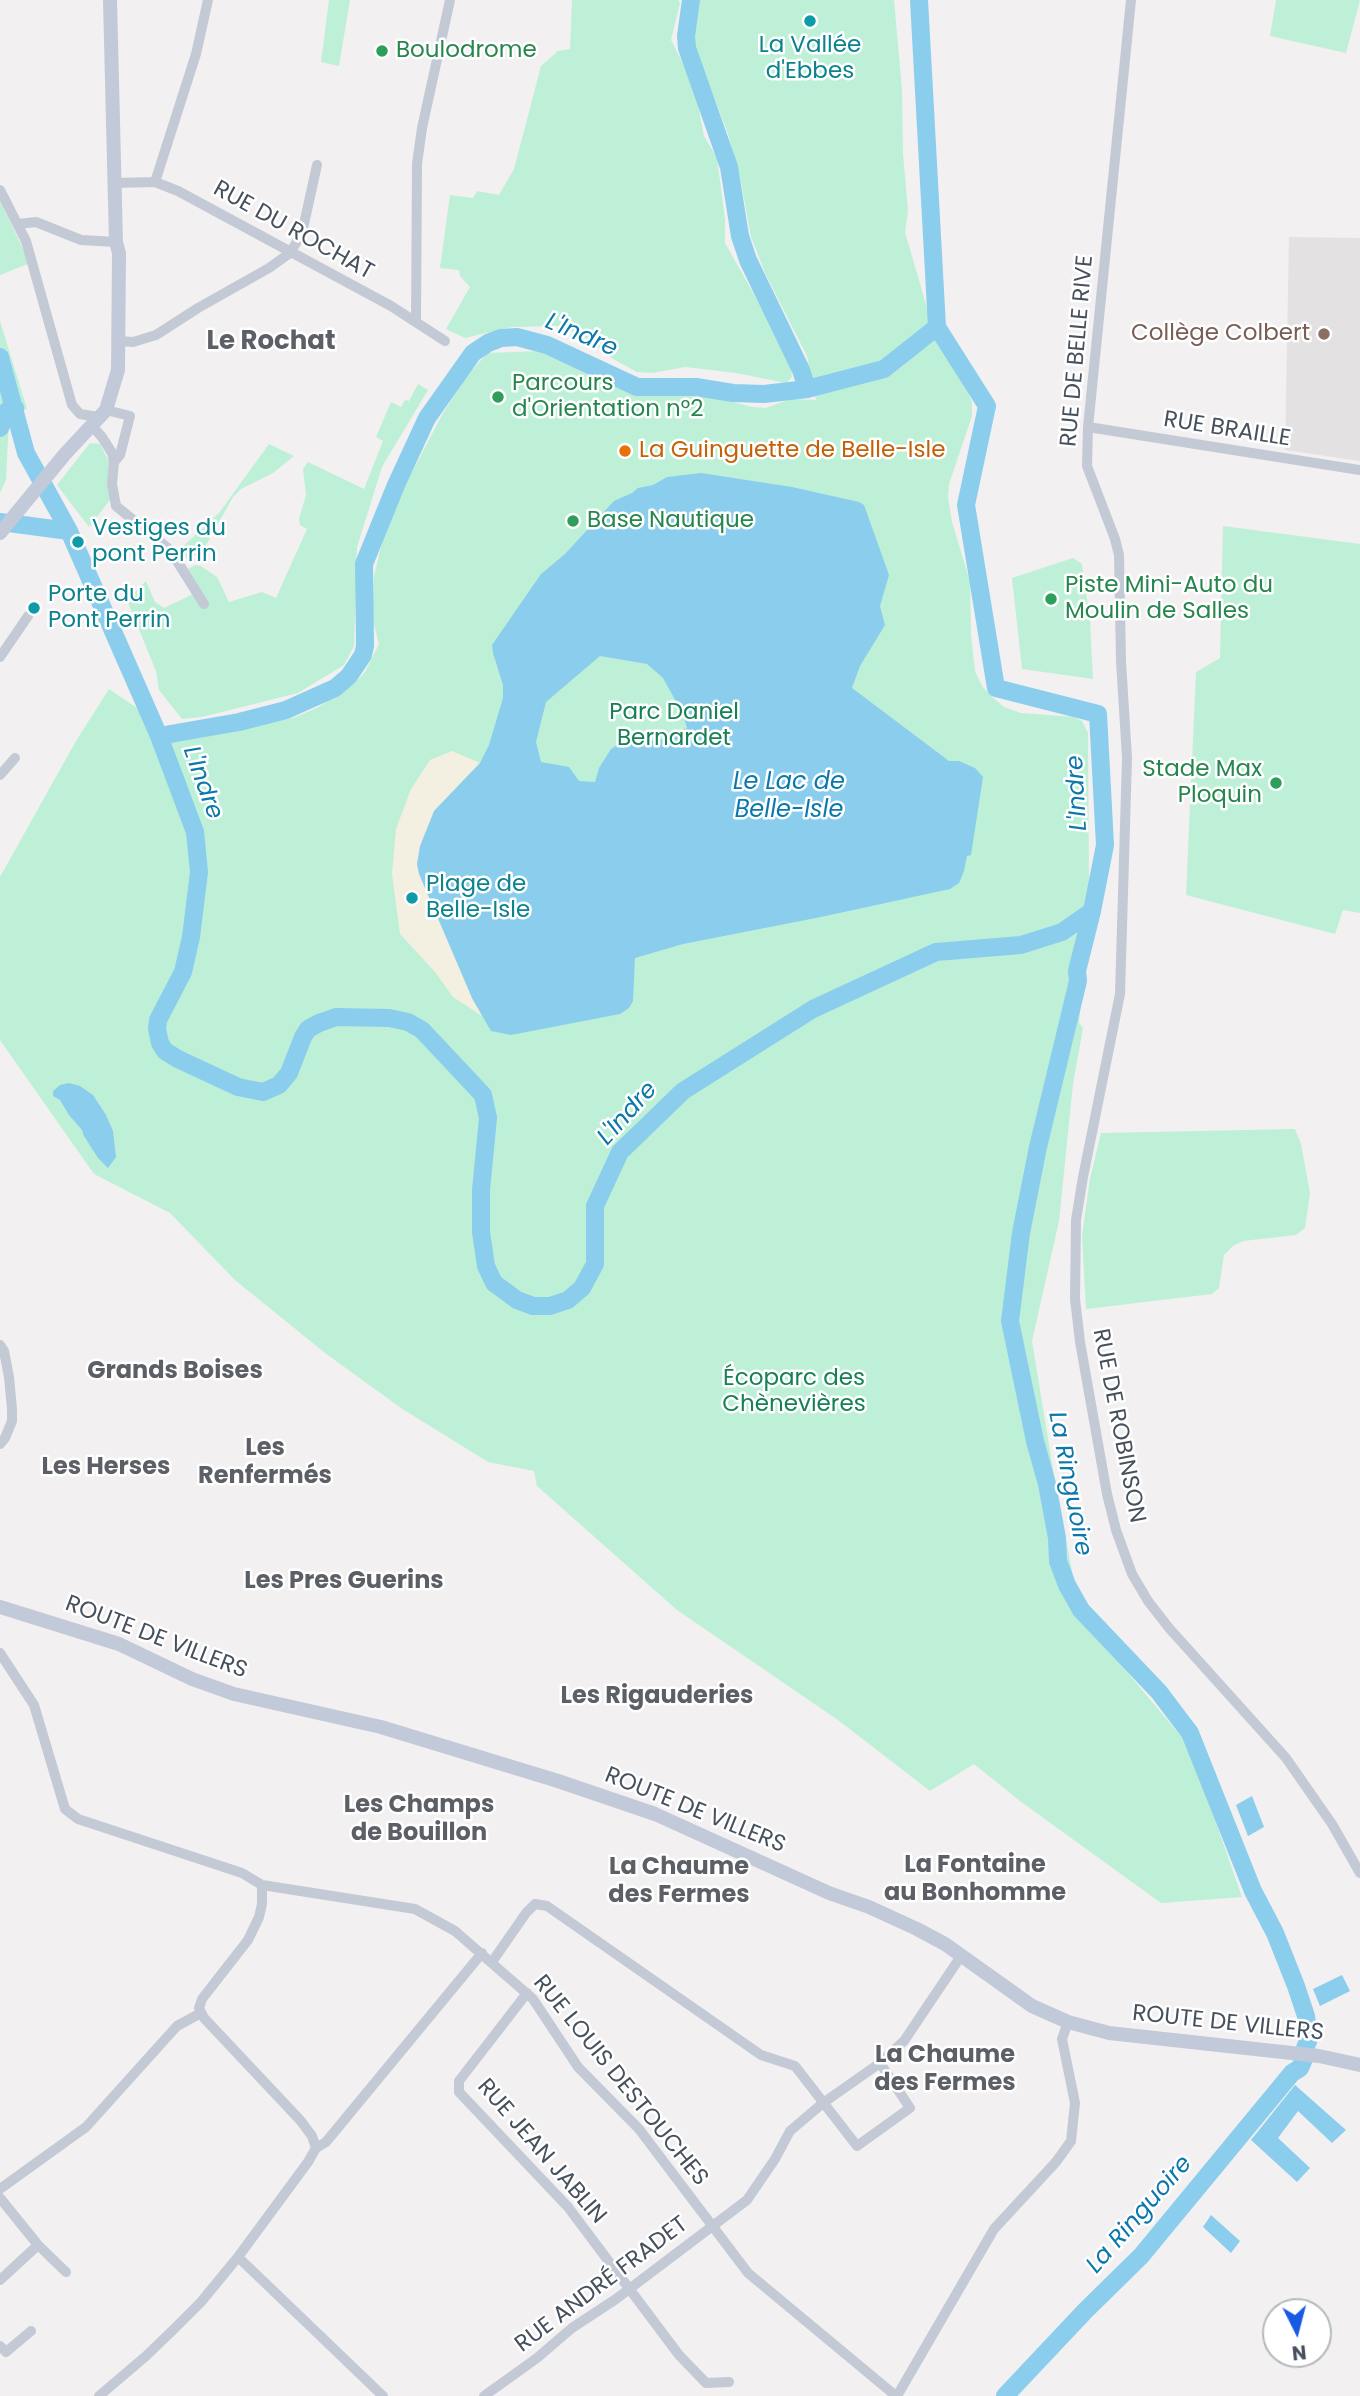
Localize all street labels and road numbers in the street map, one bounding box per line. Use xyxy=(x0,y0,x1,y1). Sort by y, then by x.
street label: RUE DU ROCHAT xyxy=(208,176,378,286)
street label: RUE DE BELLE RIVE xyxy=(1056,254,1100,448)
street label: RUE BRAILLE xyxy=(1161,406,1293,454)
street label: RUE DE ROBINSON xyxy=(1086,1326,1150,1526)
street label: ROUTE DE VILLERS xyxy=(61,1591,251,1685)
street label: ROUTE DE VILLERS xyxy=(601,1762,789,1860)
street label: RUE LOUIS DESTOUCHES xyxy=(527,1970,713,2192)
street label: ROUTE DE VILLERS xyxy=(1131,2000,1325,2048)
street label: RUE JEAN JABLIN xyxy=(471,2074,611,2230)
street label: RUE ANDRÉ FRADET xyxy=(510,2211,694,2359)

